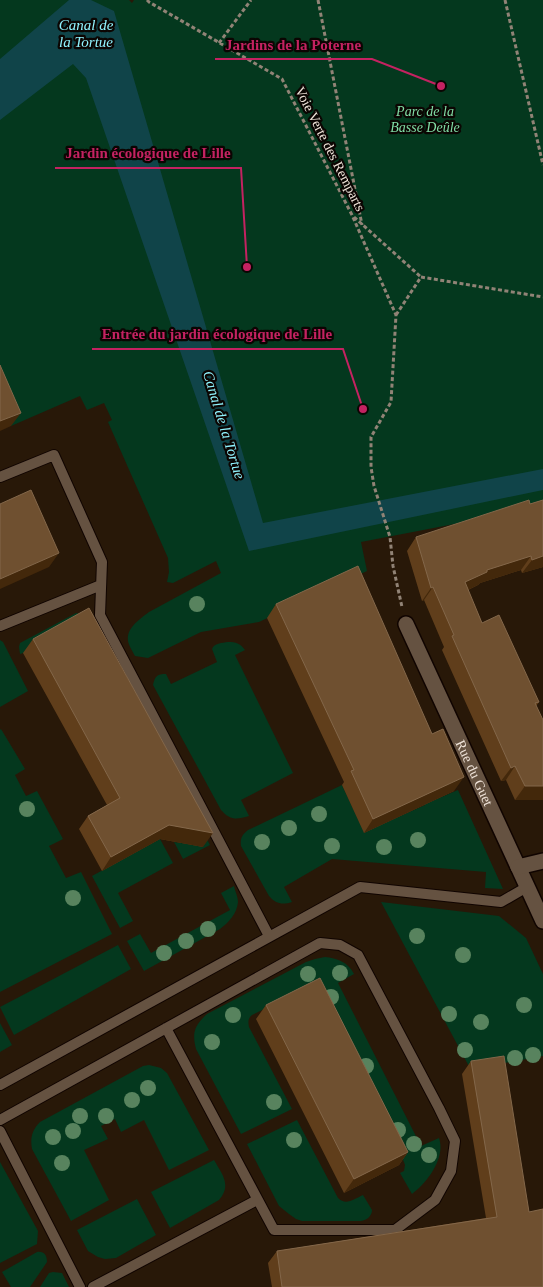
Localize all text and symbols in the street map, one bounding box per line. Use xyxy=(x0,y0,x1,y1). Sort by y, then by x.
water label: Canal de la Tortue xyxy=(59,17,114,50)
callout: Jardins de la Poterne xyxy=(215,29,372,59)
text: Jardins de la Poterne xyxy=(225,37,361,53)
street label: Voie Verte des Remparts xyxy=(292,84,368,214)
park label: Parc de la Basse Deûle xyxy=(390,104,460,135)
callout: Jardin écologique de Lille xyxy=(55,138,241,168)
text: Jardin écologique de Lille xyxy=(65,145,231,161)
callout: Entrée du jardin écologique de Lille xyxy=(92,319,343,349)
text: Entrée du jardin écologique de Lille xyxy=(102,326,333,342)
water label: Canal de la Tortue xyxy=(200,369,248,481)
street label: Rue du Guet xyxy=(453,738,496,808)

